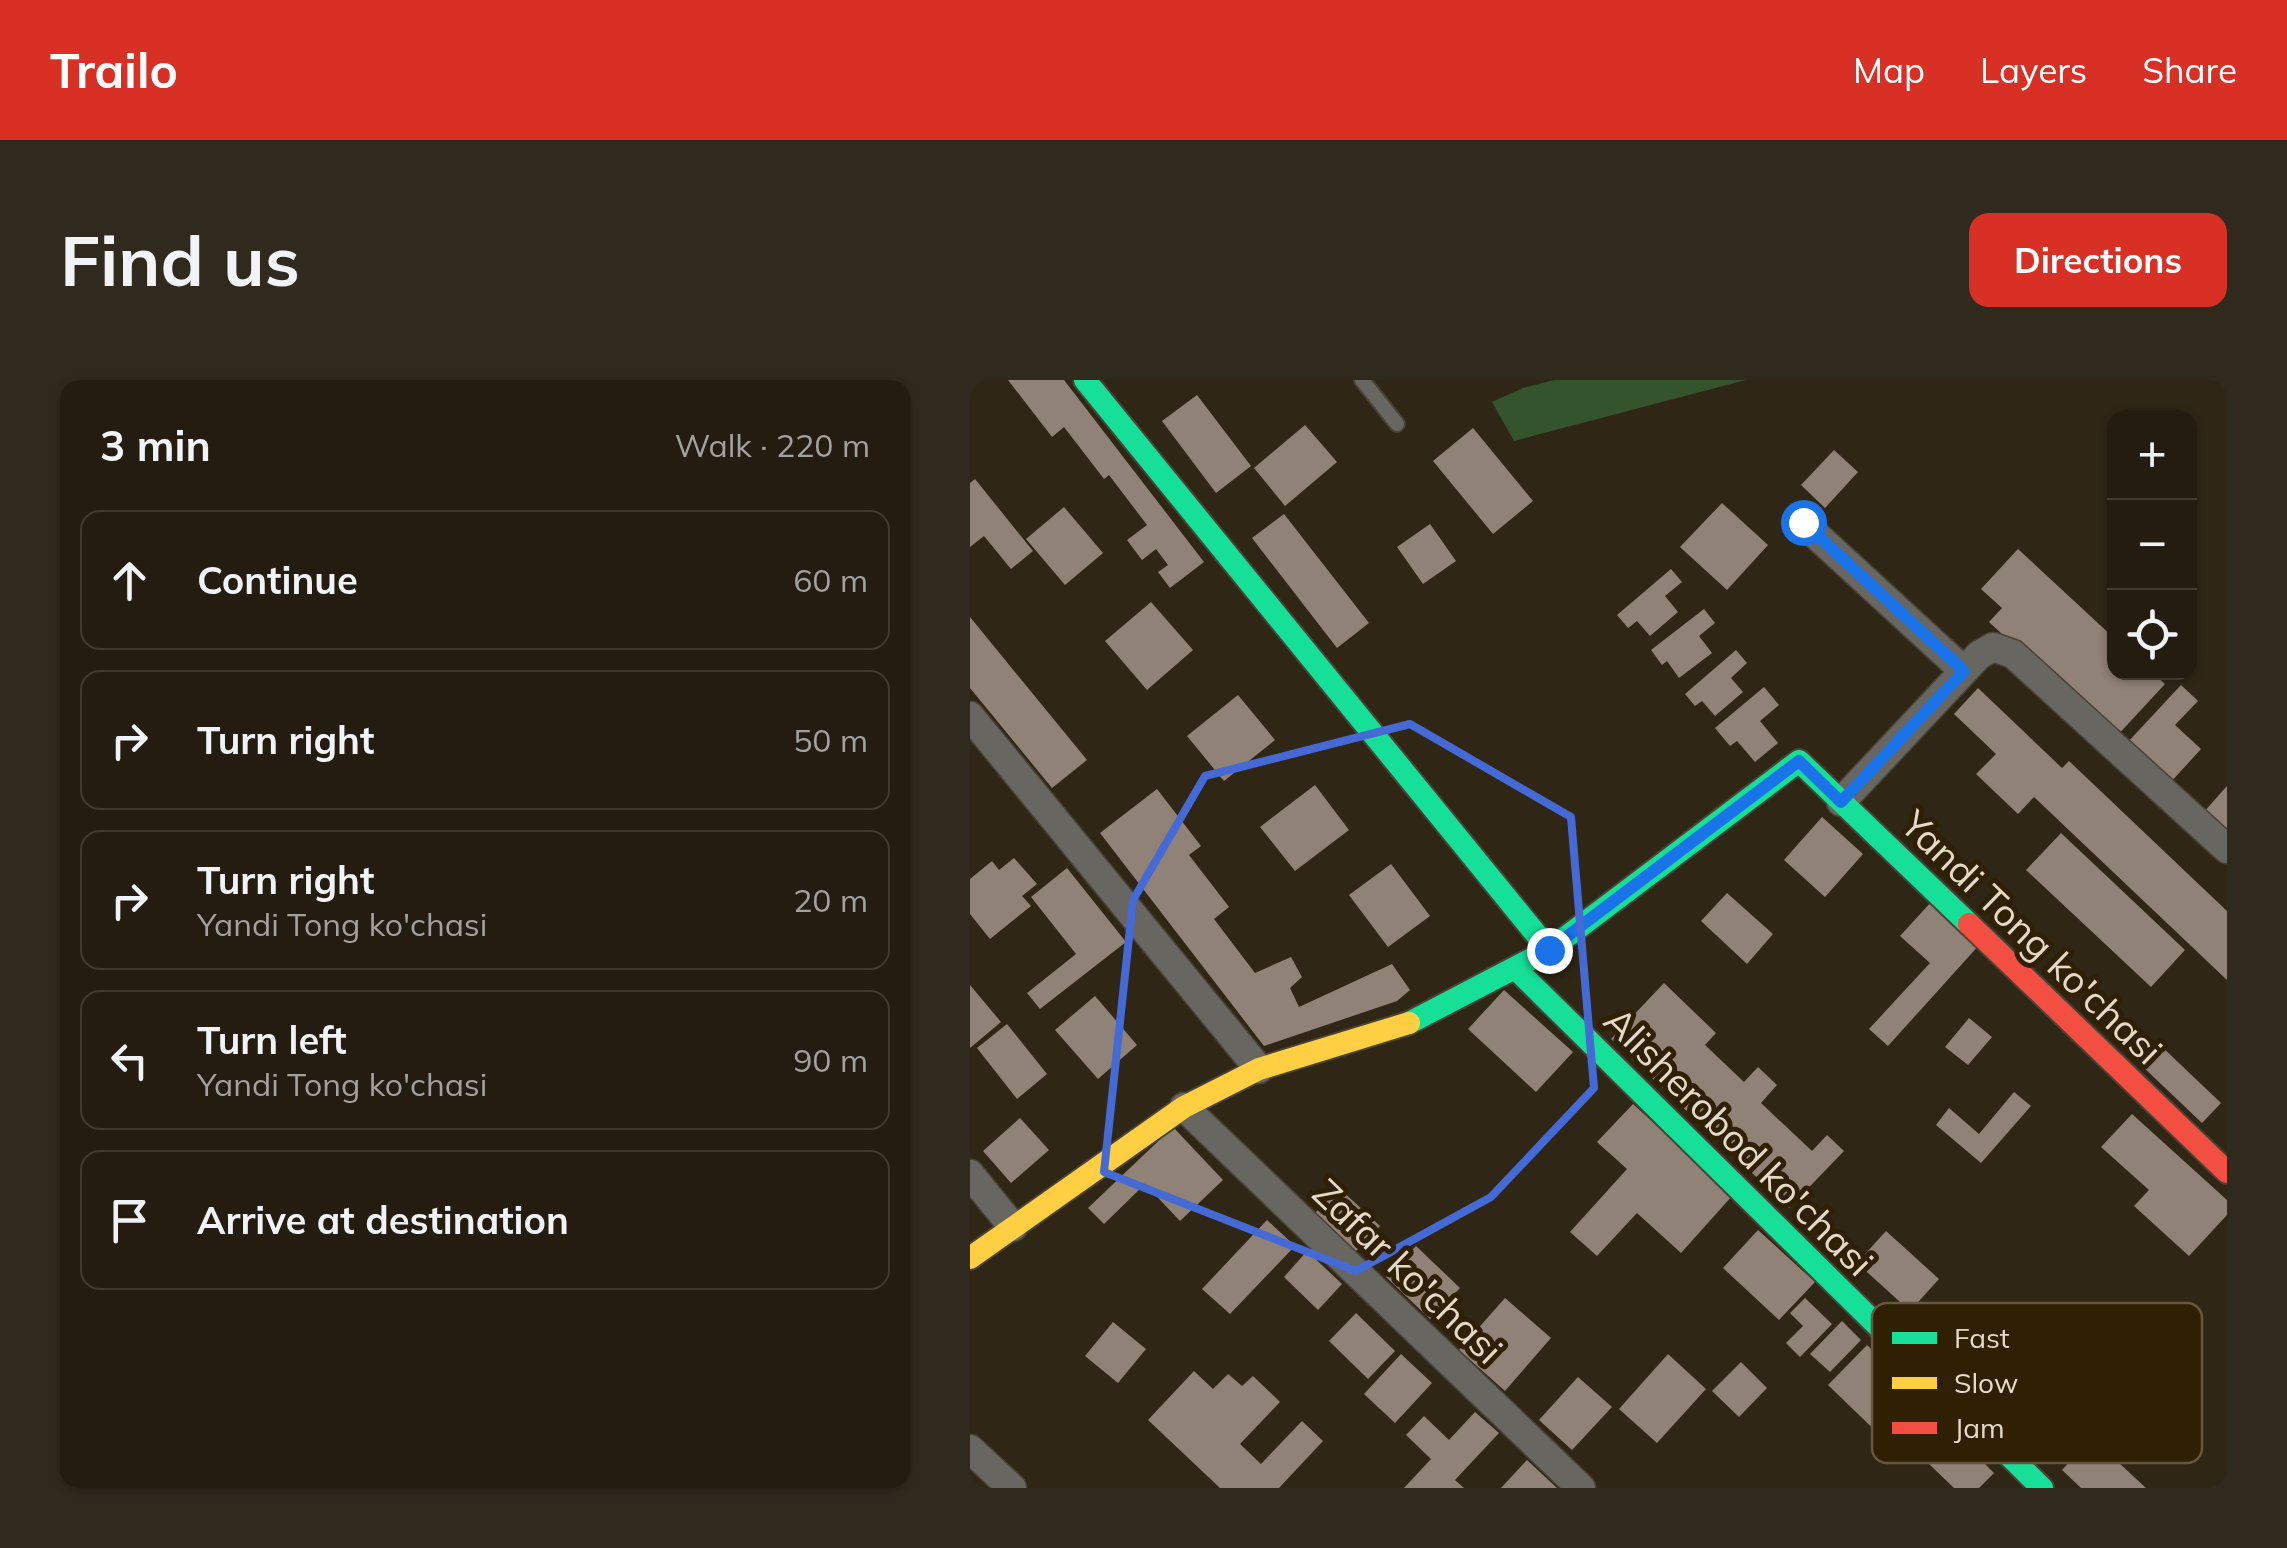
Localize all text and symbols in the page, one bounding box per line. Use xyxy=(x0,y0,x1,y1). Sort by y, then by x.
text: Trailo xyxy=(50,40,178,100)
text: Map xyxy=(1853,48,1925,92)
text: Layers xyxy=(1980,48,2087,92)
text: Share xyxy=(2142,48,2237,92)
button: Directions xyxy=(1969,213,2227,307)
text: Find us xyxy=(60,216,300,304)
map controls xyxy=(2107,410,2197,680)
button: + xyxy=(2107,410,2197,500)
text: 3 min xyxy=(100,419,211,472)
text: Walk · 220 m xyxy=(675,425,870,465)
route start xyxy=(1781,500,1827,546)
button: − xyxy=(2107,500,2197,590)
icon: ahead xyxy=(102,553,157,608)
text: Continue xyxy=(197,556,358,604)
text: 60 m xyxy=(793,560,868,600)
button: locate xyxy=(2107,590,2197,680)
icon: right xyxy=(102,713,157,768)
text: Turn right xyxy=(197,716,374,764)
text: 50 m xyxy=(793,720,868,760)
street label: Yandi Tong ko'chasi xyxy=(1891,799,2173,1074)
text: Turn right xyxy=(197,856,374,904)
icon: right xyxy=(102,873,157,928)
text: 20 m xyxy=(793,880,868,920)
text: Yandi Tong ko'chasi xyxy=(197,904,487,944)
route end xyxy=(1527,928,1573,974)
street label: Alisherobod ko'chasi xyxy=(1594,996,1884,1286)
text: Turn left xyxy=(197,1016,347,1064)
icon: left xyxy=(102,1033,157,1088)
text: 90 m xyxy=(793,1040,868,1080)
text: Yandi Tong ko'chasi xyxy=(197,1064,487,1104)
street label: Zafar ko'chasi xyxy=(1303,1169,1513,1373)
icon: arrive xyxy=(102,1193,157,1248)
text: Arrive at destination xyxy=(197,1196,569,1244)
legend xyxy=(1872,1303,2202,1463)
text: Fast xyxy=(1954,1320,2010,1355)
text: Slow xyxy=(1954,1365,2018,1400)
text: Jam xyxy=(1954,1410,2005,1445)

